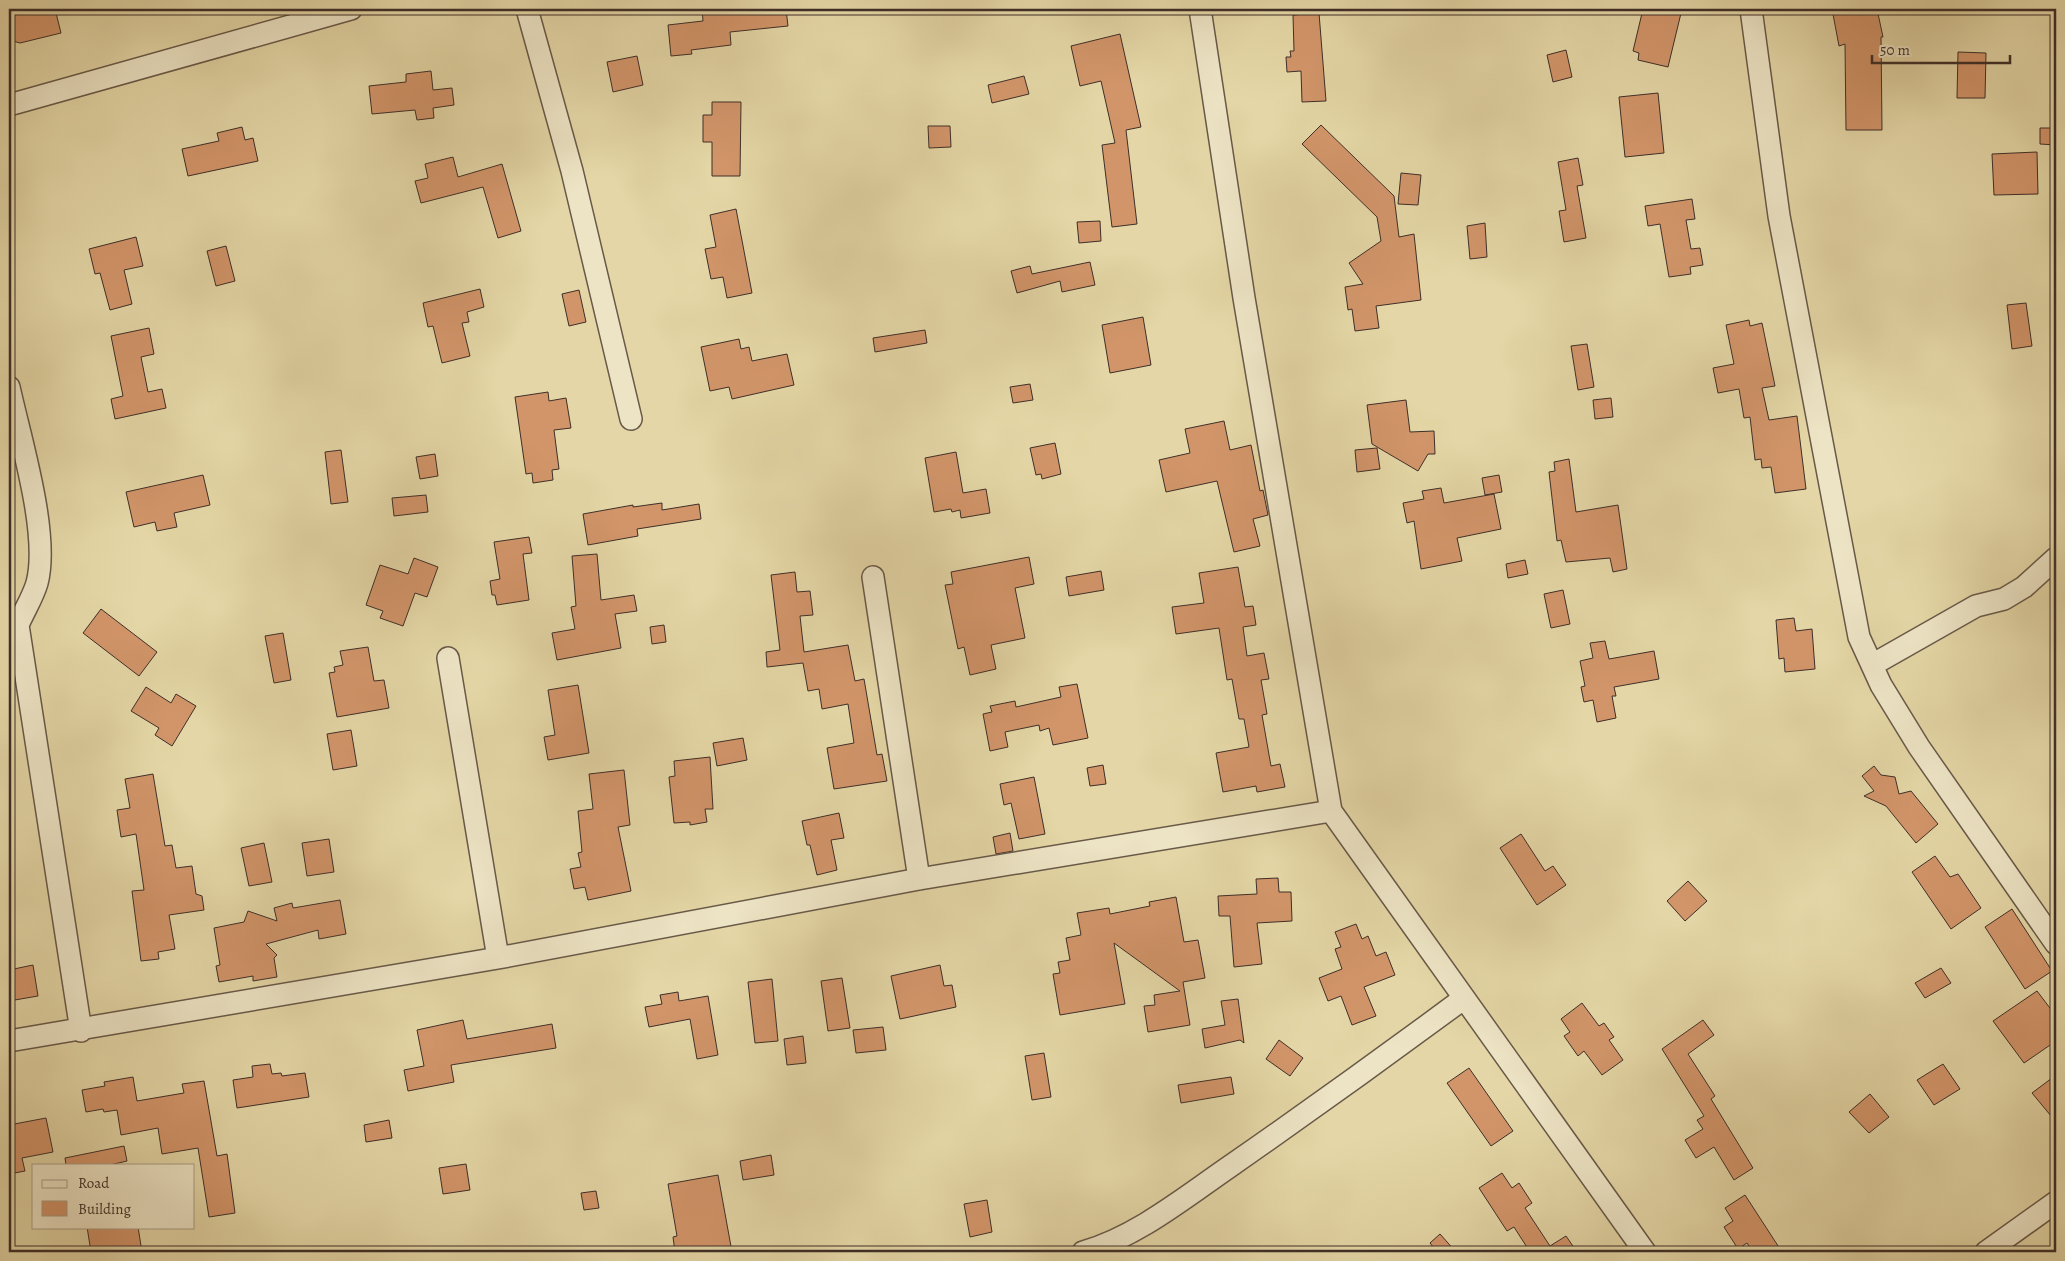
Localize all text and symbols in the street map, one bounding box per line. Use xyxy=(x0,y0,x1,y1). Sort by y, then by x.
scale bar xyxy=(1872,32,2010,64)
text: 50 m xyxy=(1880,40,1910,60)
legend xyxy=(32,1164,195,1228)
text: Road xyxy=(78,1173,110,1193)
text: Building xyxy=(78,1199,131,1219)

